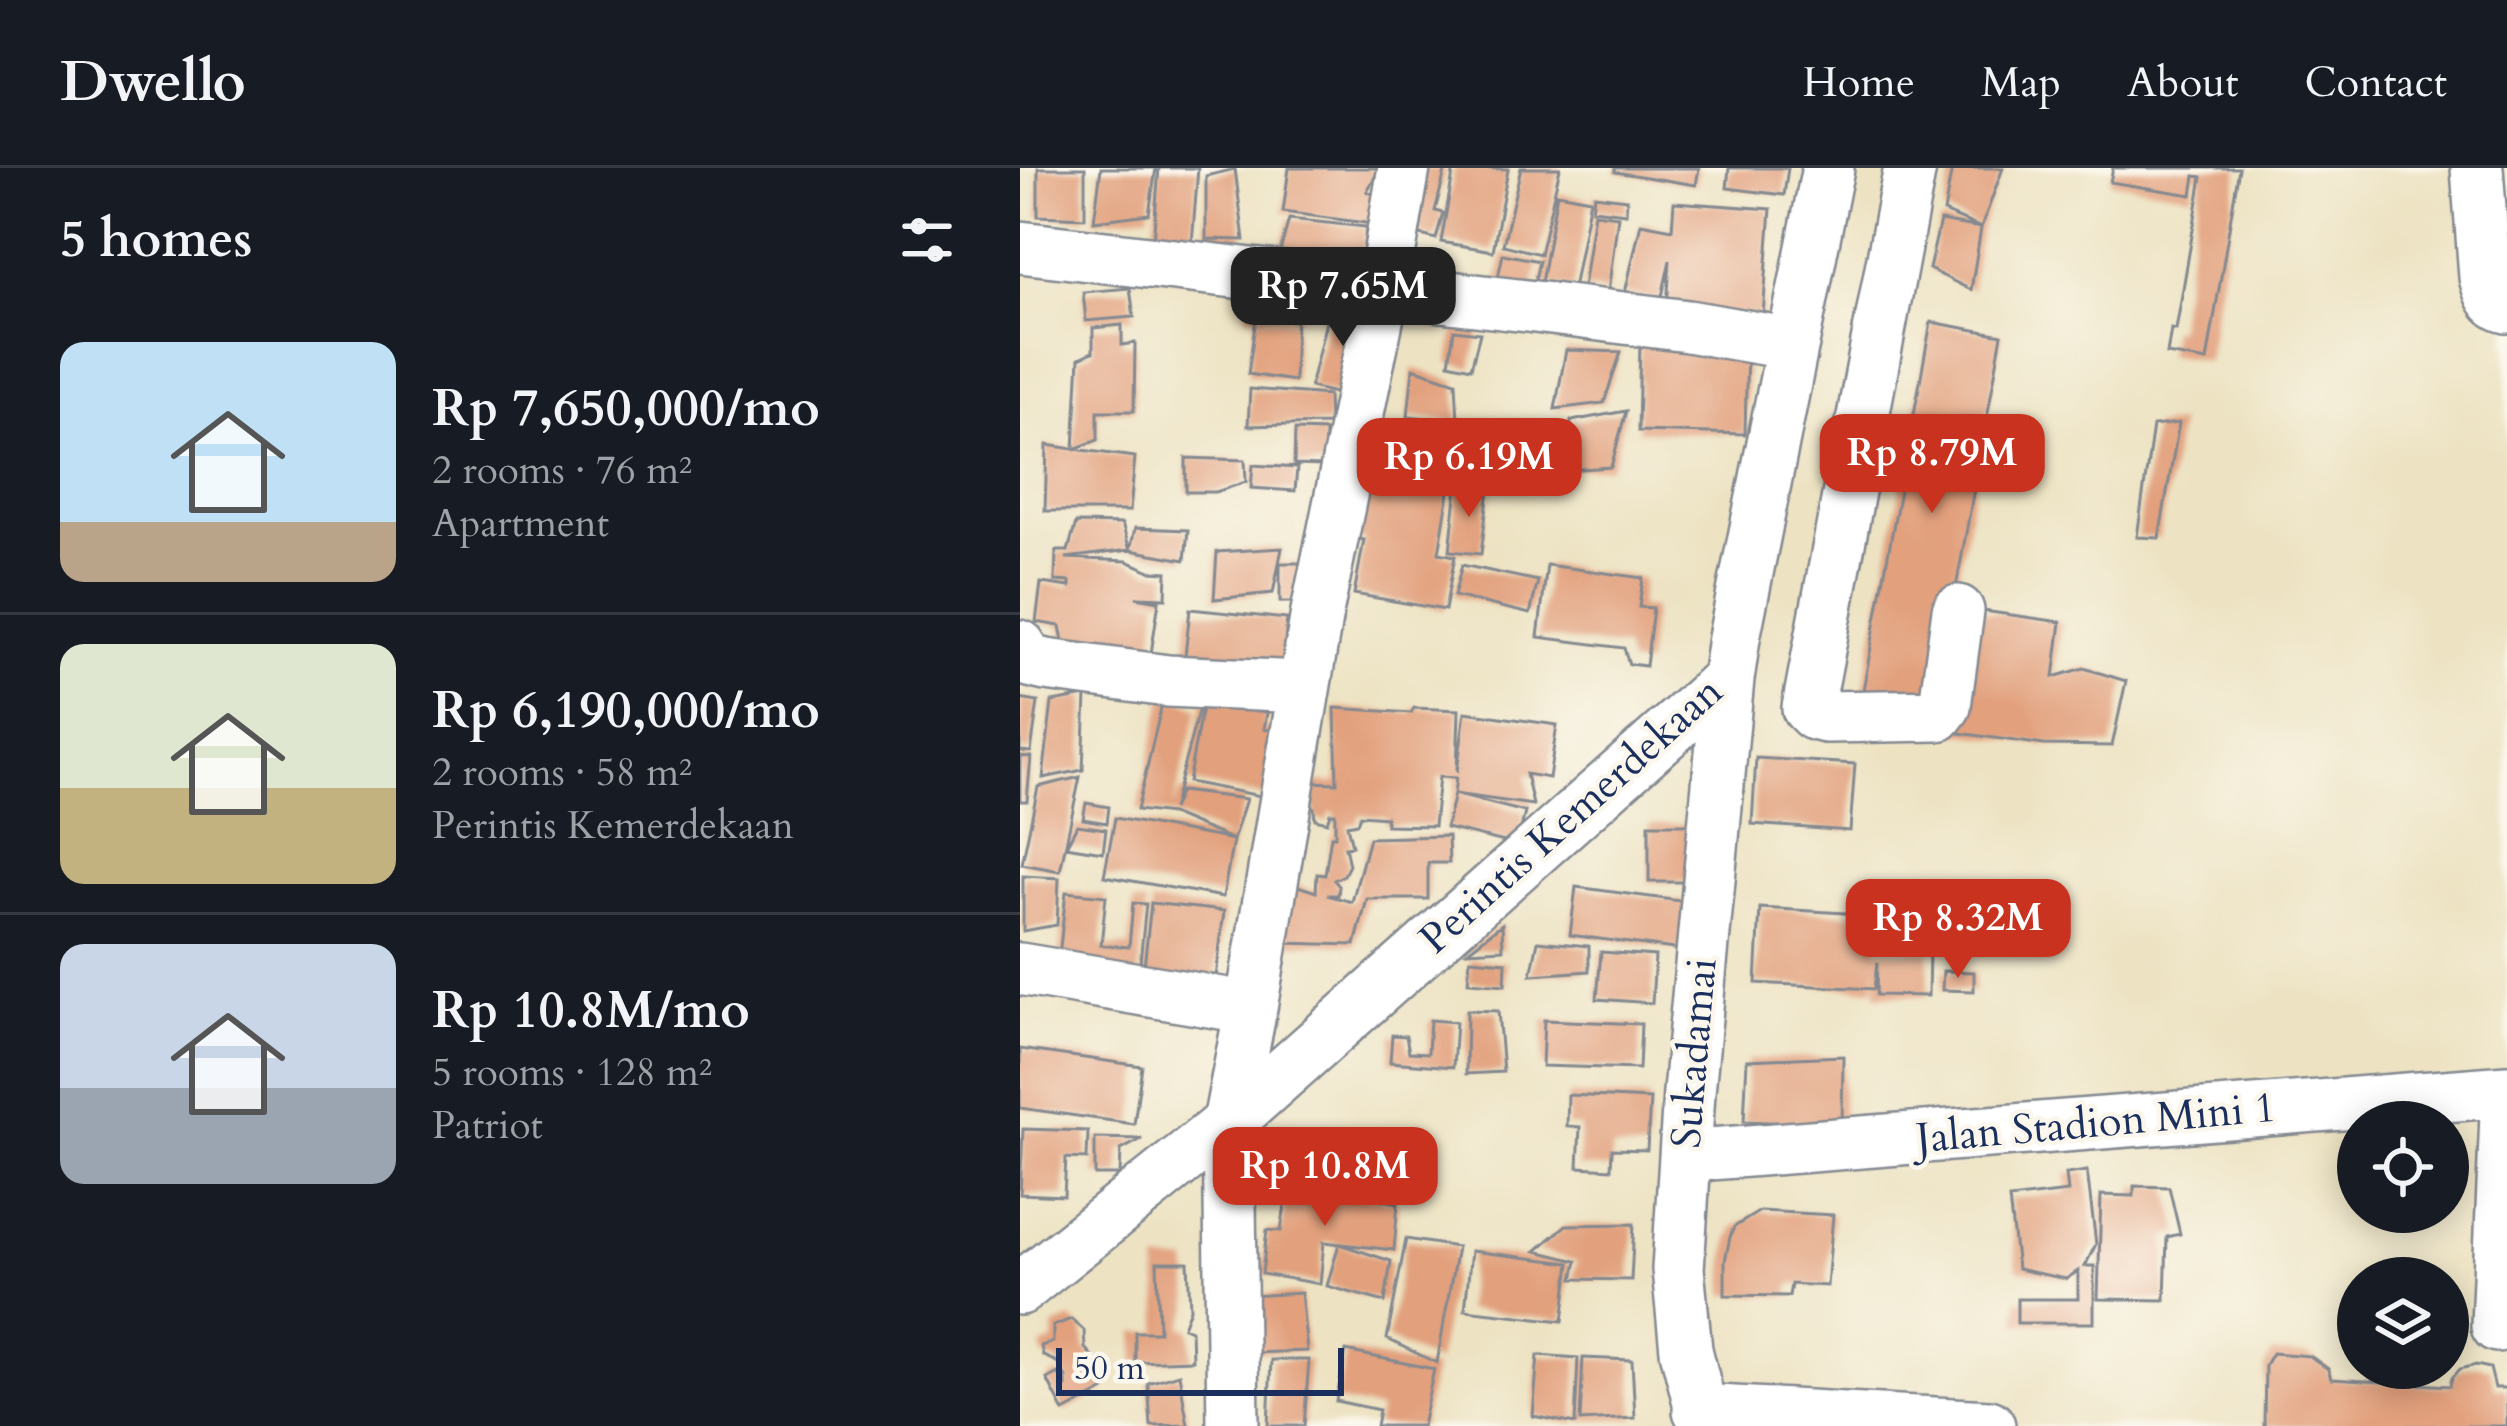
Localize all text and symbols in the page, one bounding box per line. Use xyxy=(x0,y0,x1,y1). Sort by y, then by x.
text: Dwello xyxy=(60,44,246,121)
text: Home xyxy=(1803,54,1915,111)
text: Map xyxy=(1981,54,2061,111)
text: About xyxy=(2127,54,2238,111)
text: Contact xyxy=(2304,54,2447,111)
text: 5 homes xyxy=(60,205,252,275)
icon: filters xyxy=(894,207,960,273)
pin: Rp 7.65M xyxy=(1219,247,1467,349)
text: Rp 7.65M xyxy=(1258,259,1428,312)
text: Rp 7,650,000/mo xyxy=(432,374,820,444)
icon: home xyxy=(156,390,300,534)
pin: Rp 8.79M xyxy=(1808,414,2056,516)
pin: Rp 6.19M xyxy=(1345,418,1593,520)
text: Rp 8.79M xyxy=(1847,426,2017,479)
text: Rp 6.19M xyxy=(1384,430,1554,483)
text: 2 rooms · 76 m² xyxy=(432,444,692,497)
text: Apartment xyxy=(432,497,609,550)
street label: Perintis Kemerdekaan xyxy=(1407,663,1735,967)
text: Rp 6,190,000/mo xyxy=(432,676,820,746)
icon: home xyxy=(156,692,300,836)
text: 2 rooms · 58 m² xyxy=(432,746,692,799)
text: Perintis Kemerdekaan xyxy=(432,799,794,852)
pin: Rp 8.32M xyxy=(1834,879,2082,981)
text: Rp 8.32M xyxy=(1873,891,2043,944)
street label: Sukadamai xyxy=(1657,956,1731,1150)
text: Rp 10.8M/mo xyxy=(432,976,750,1046)
icon: home xyxy=(156,992,300,1136)
text: 5 rooms · 128 m² xyxy=(432,1046,712,1099)
street label: Jalan Stadion Mini 1 xyxy=(1908,1079,2278,1168)
text: Patriot xyxy=(432,1099,543,1152)
map controls xyxy=(2337,1101,2469,1389)
button: locate xyxy=(2337,1101,2469,1233)
pin: Rp 10.8M xyxy=(1201,1127,1449,1229)
text: Rp 10.8M xyxy=(1240,1139,1410,1192)
button: layers xyxy=(2337,1257,2469,1389)
scale bar xyxy=(1056,1342,1344,1395)
text: 50 m xyxy=(1074,1346,1145,1391)

